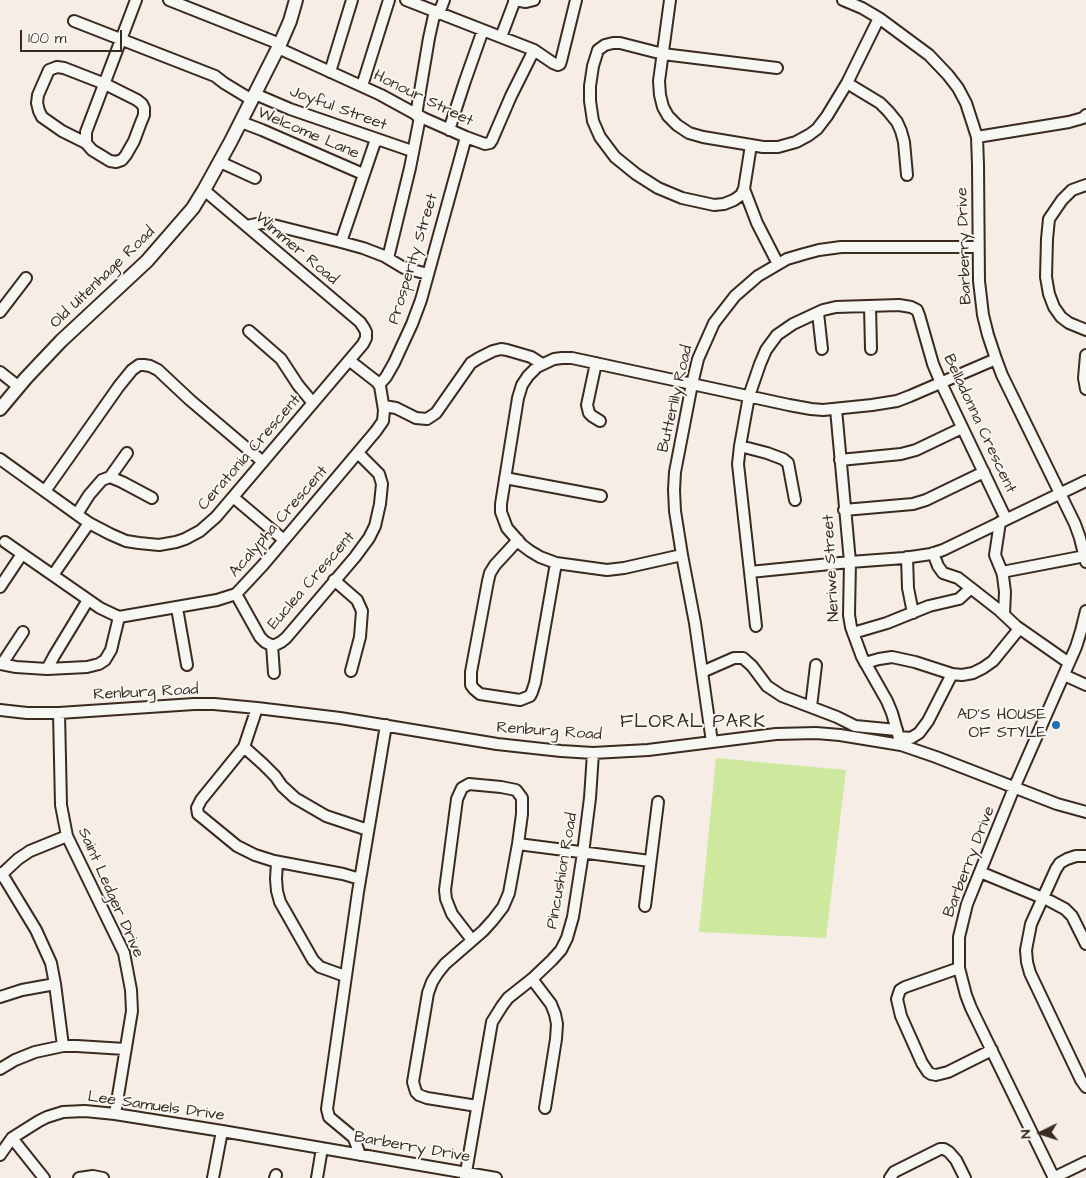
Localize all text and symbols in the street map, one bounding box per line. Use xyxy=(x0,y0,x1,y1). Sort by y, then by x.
scale bar xyxy=(22,20,125,52)
text: 100 m xyxy=(28,28,67,49)
street label: Honour Street xyxy=(370,67,476,131)
street label: Joyful Street xyxy=(287,83,389,135)
street label: Welcome Lane xyxy=(254,104,362,164)
street label: Barberry Drive xyxy=(953,187,977,305)
street label: Prosperity Street xyxy=(385,191,443,327)
street label: Wimmer Road xyxy=(250,209,342,289)
street label: Old Uitenhage Road xyxy=(47,223,159,333)
street label: Butterlily Road xyxy=(654,344,698,454)
street label: Belladonna Crescent xyxy=(938,351,1020,497)
street label: Ceratonia Crescent xyxy=(194,391,306,515)
street label: Acalypha Crescent xyxy=(225,462,333,582)
street label: Neriwe Street xyxy=(820,514,844,622)
street label: Euclea Crescent xyxy=(264,528,360,634)
street label: Renburg Road xyxy=(93,681,199,705)
place label: AD'S HOUSE OF STYLE xyxy=(957,706,1046,744)
district label: FLORAL PARK xyxy=(619,712,767,734)
street label: Renburg Road xyxy=(496,719,602,745)
marker: AD'S HOUSE OF STYLE xyxy=(1050,719,1062,731)
street label: Barberry Drive xyxy=(940,804,1000,920)
street label: Pincushion Road xyxy=(543,812,583,930)
street label: Saint Ledger Drive xyxy=(73,825,147,961)
street label: Lee Samuels Drive xyxy=(86,1088,226,1126)
north arrow xyxy=(1016,1108,1066,1158)
street label: Barberry Drive xyxy=(353,1128,471,1168)
text: N xyxy=(1016,1129,1036,1139)

